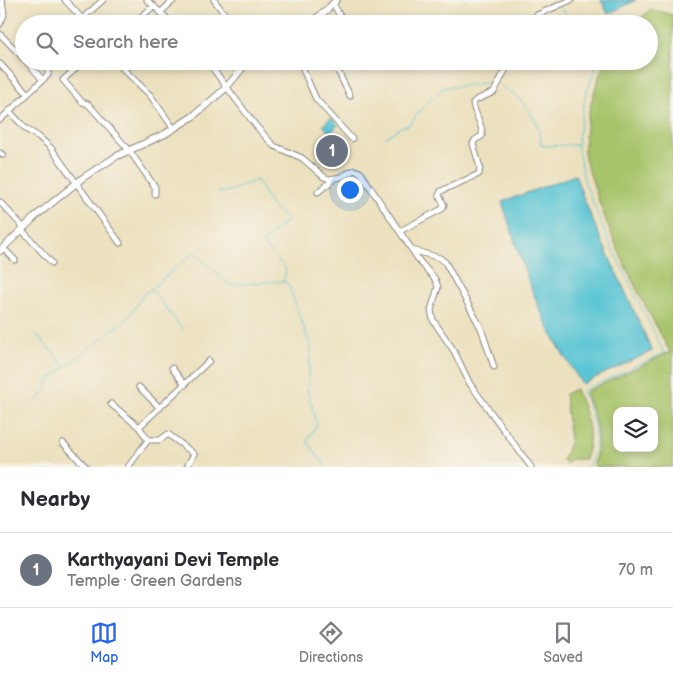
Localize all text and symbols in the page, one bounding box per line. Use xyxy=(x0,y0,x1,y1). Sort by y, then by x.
search box xyxy=(15,15,658,70)
icon: search xyxy=(33,29,61,57)
text: Search here xyxy=(73,31,178,54)
pin: 1 xyxy=(316,132,348,170)
your location xyxy=(337,177,363,203)
map controls xyxy=(613,407,658,452)
button: layers xyxy=(613,407,658,452)
text: Nearby xyxy=(20,487,90,512)
text: Karthyayani Devi Temple xyxy=(67,549,279,572)
text: 1 xyxy=(33,561,39,580)
text: 70 m xyxy=(618,561,653,580)
text: Temple · Green Gardens xyxy=(67,572,242,591)
tab: Map xyxy=(90,619,118,666)
tab: Directions xyxy=(299,619,363,666)
tab: Saved xyxy=(543,619,583,666)

